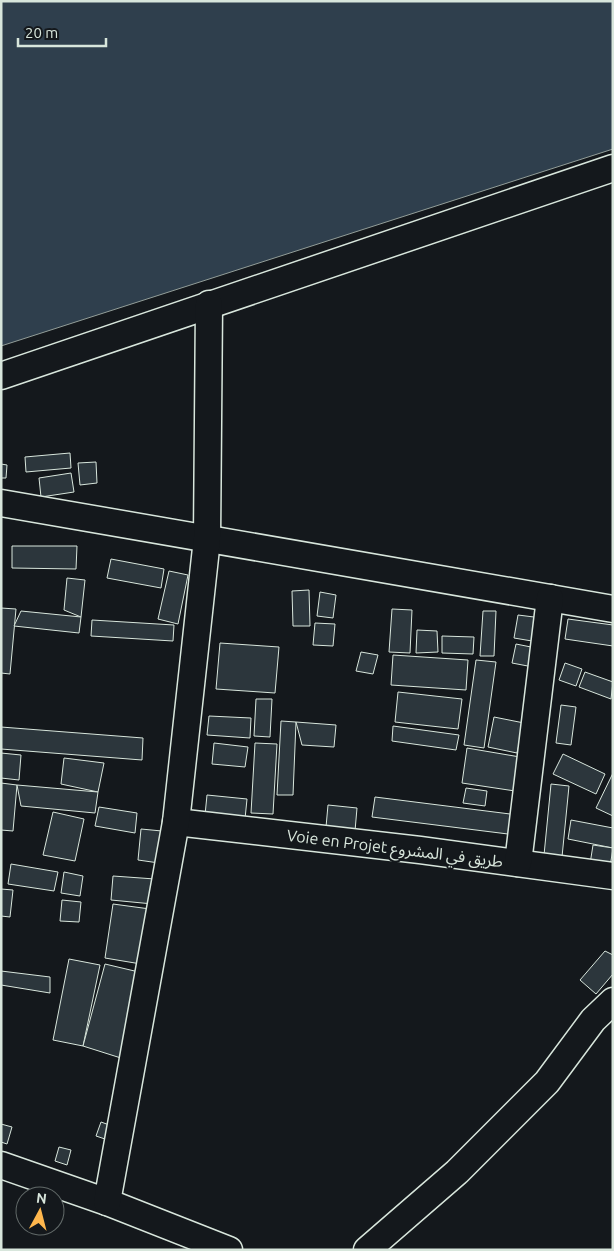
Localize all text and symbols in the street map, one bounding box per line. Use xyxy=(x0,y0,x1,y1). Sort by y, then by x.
scale bar xyxy=(18,15,105,47)
text: 20 m xyxy=(25,24,58,41)
street label: Voie en Projet طريق في المشروع xyxy=(285,826,504,874)
north arrow xyxy=(15,1186,65,1236)
text: N xyxy=(35,1190,48,1207)

